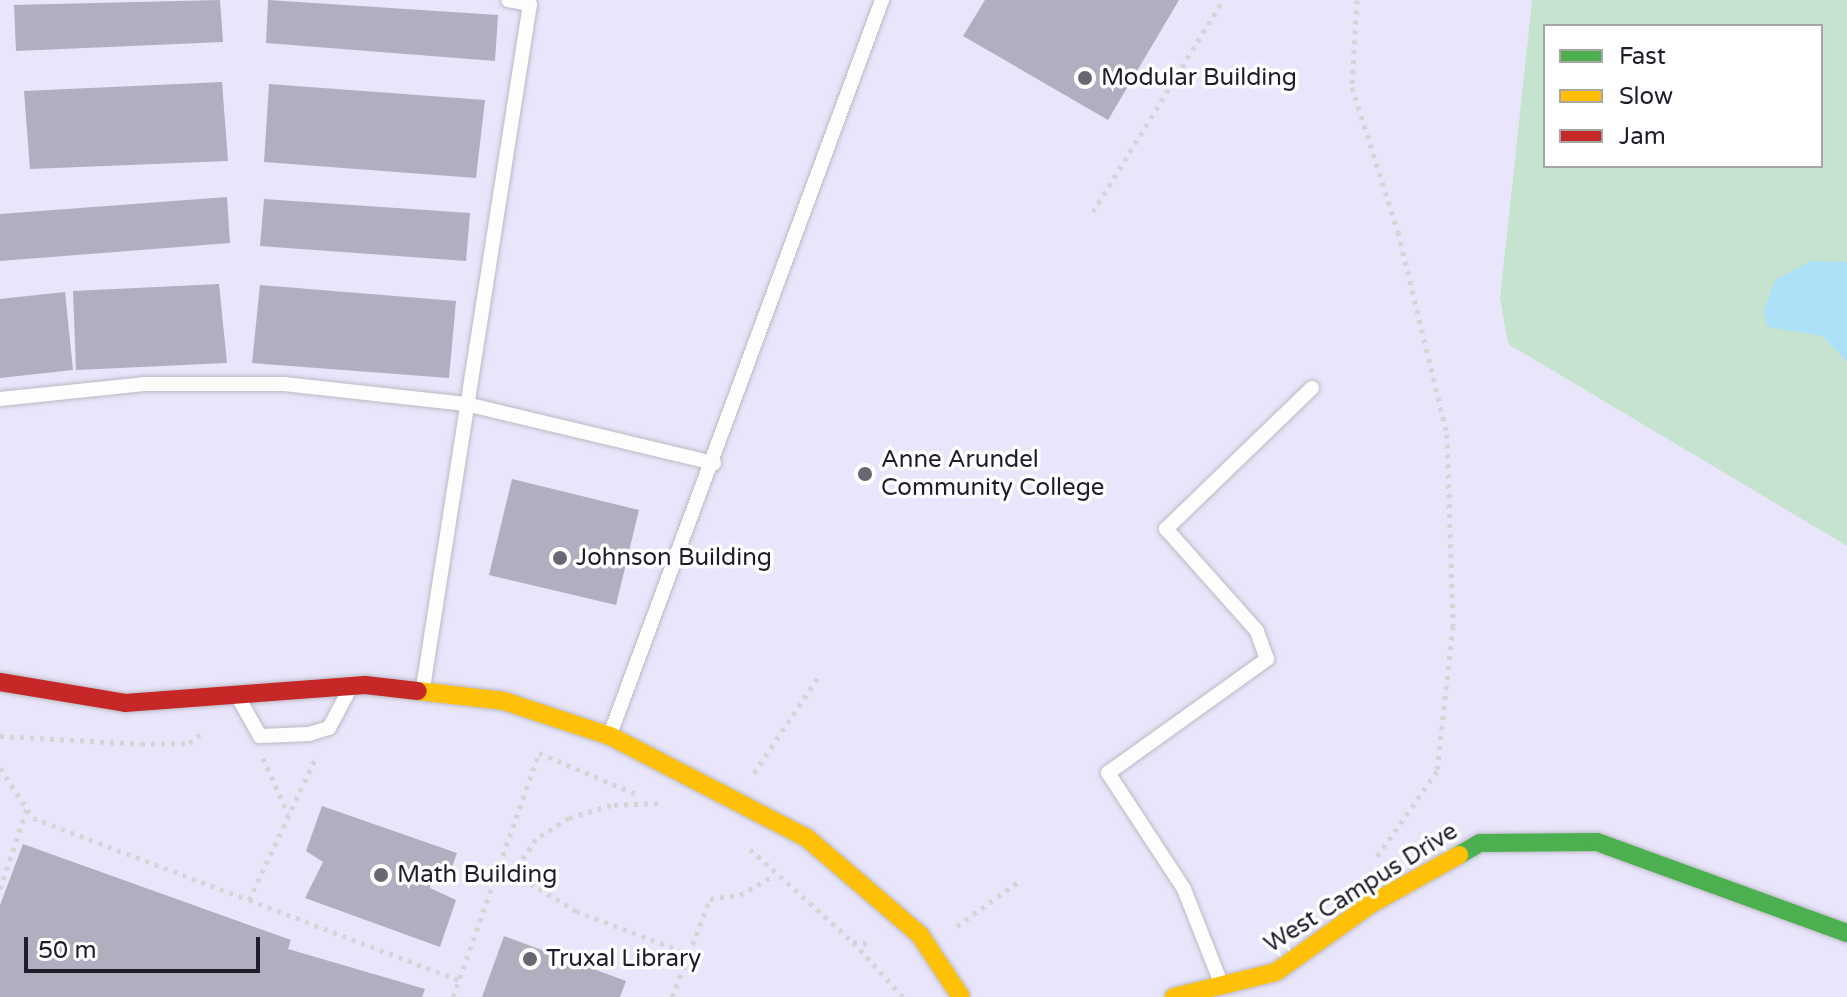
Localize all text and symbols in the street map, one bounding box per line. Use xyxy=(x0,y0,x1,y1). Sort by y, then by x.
legend xyxy=(1543,24,1823,168)
text: Fast xyxy=(1619,42,1666,71)
place label: Modular Building xyxy=(1101,64,1297,92)
marker: Modular Building xyxy=(1076,69,1094,87)
text: Slow xyxy=(1619,82,1673,111)
text: Jam xyxy=(1619,122,1666,151)
place label: Anne Arundel Community College xyxy=(881,446,1104,502)
marker: Anne Arundel Community College xyxy=(856,465,874,483)
place label: Johnson Building xyxy=(576,544,772,572)
marker: Johnson Building xyxy=(551,549,569,567)
street label: West Campus Drive xyxy=(1259,817,1463,959)
place label: Math Building xyxy=(397,861,557,889)
marker: Math Building xyxy=(372,866,390,884)
scale bar xyxy=(28,921,264,971)
text: 50 m xyxy=(38,936,96,965)
place label: Truxal Library xyxy=(546,945,701,973)
marker: Truxal Library xyxy=(521,950,539,968)

